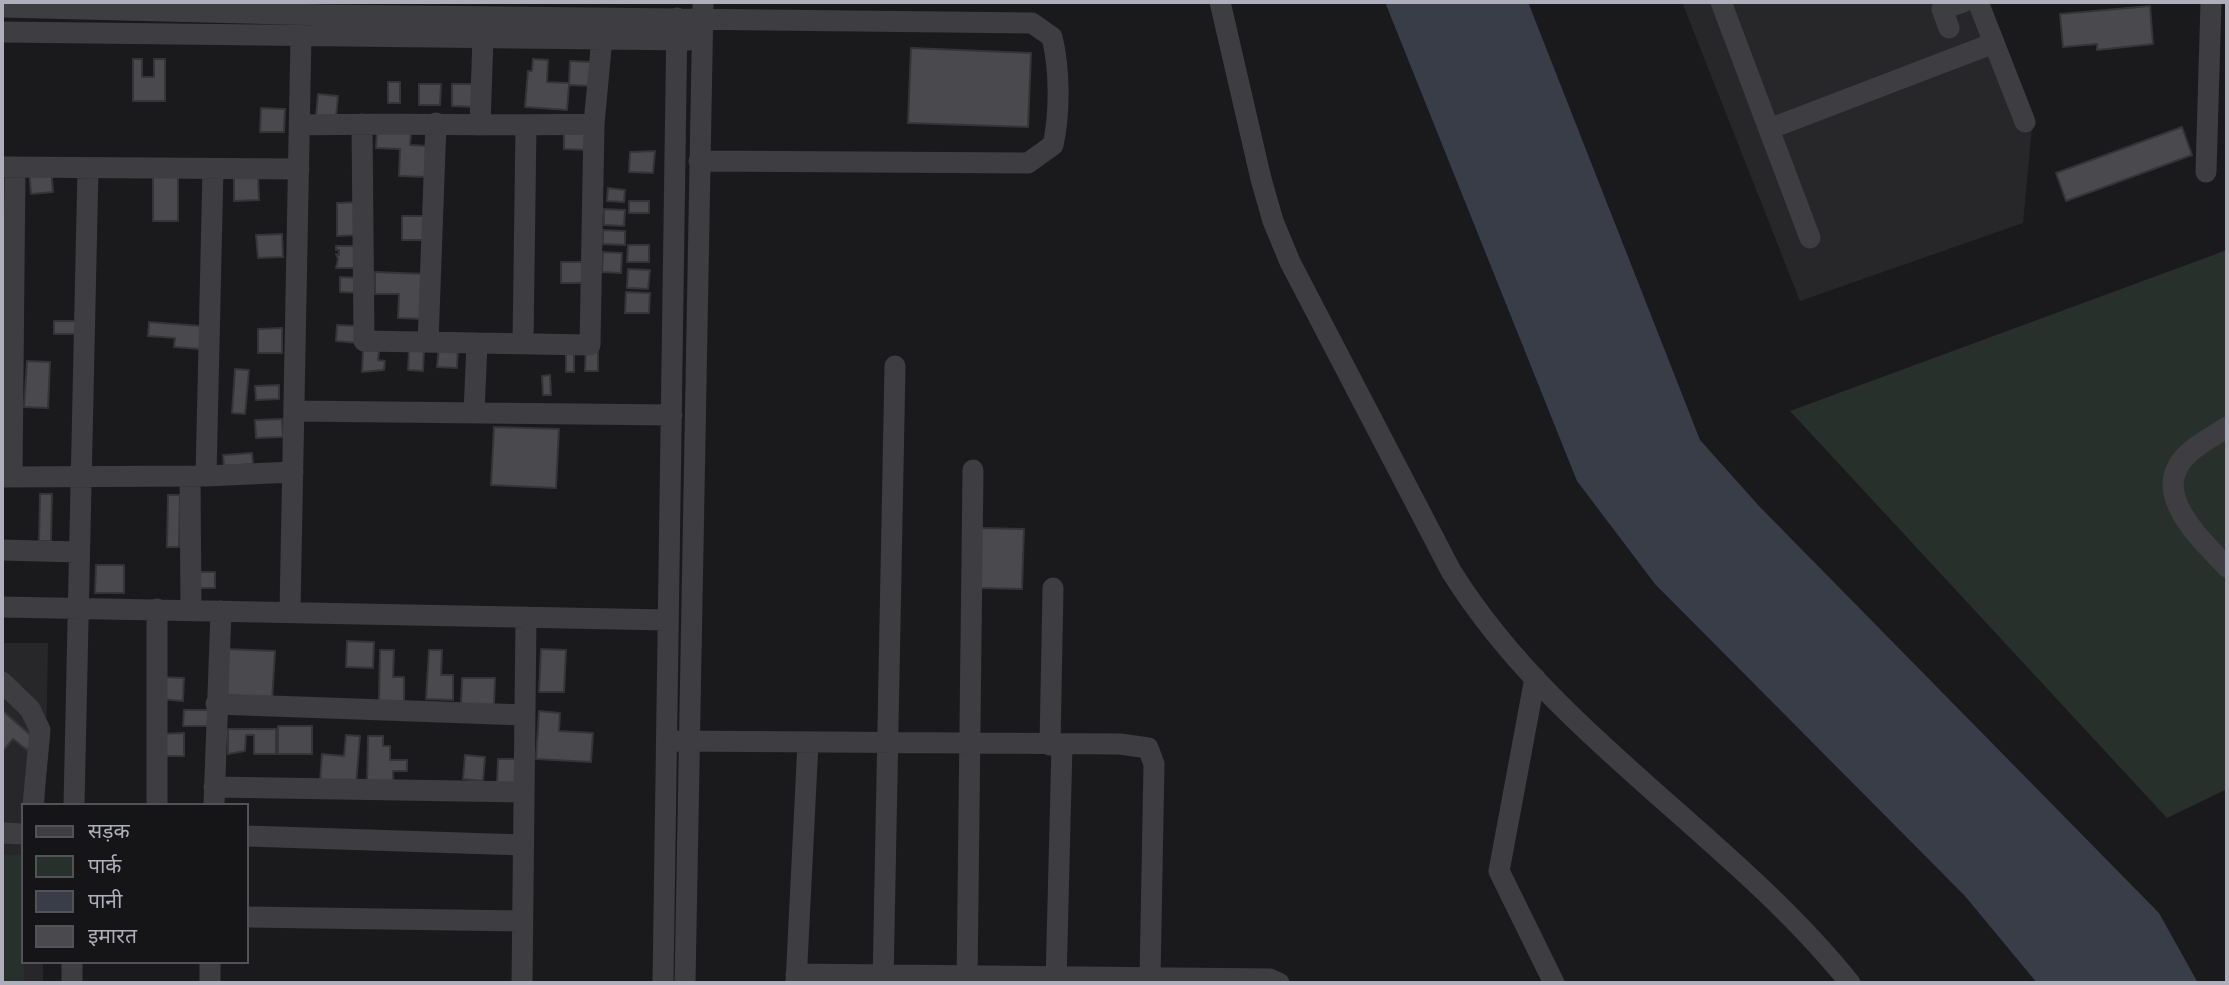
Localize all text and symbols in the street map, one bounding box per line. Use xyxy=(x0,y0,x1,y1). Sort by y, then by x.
legend xyxy=(21,803,248,964)
text: सड़क xyxy=(88,817,130,843)
text: पार्क xyxy=(88,852,122,878)
text: पानी xyxy=(88,887,122,913)
text: इमारत xyxy=(88,922,137,948)

